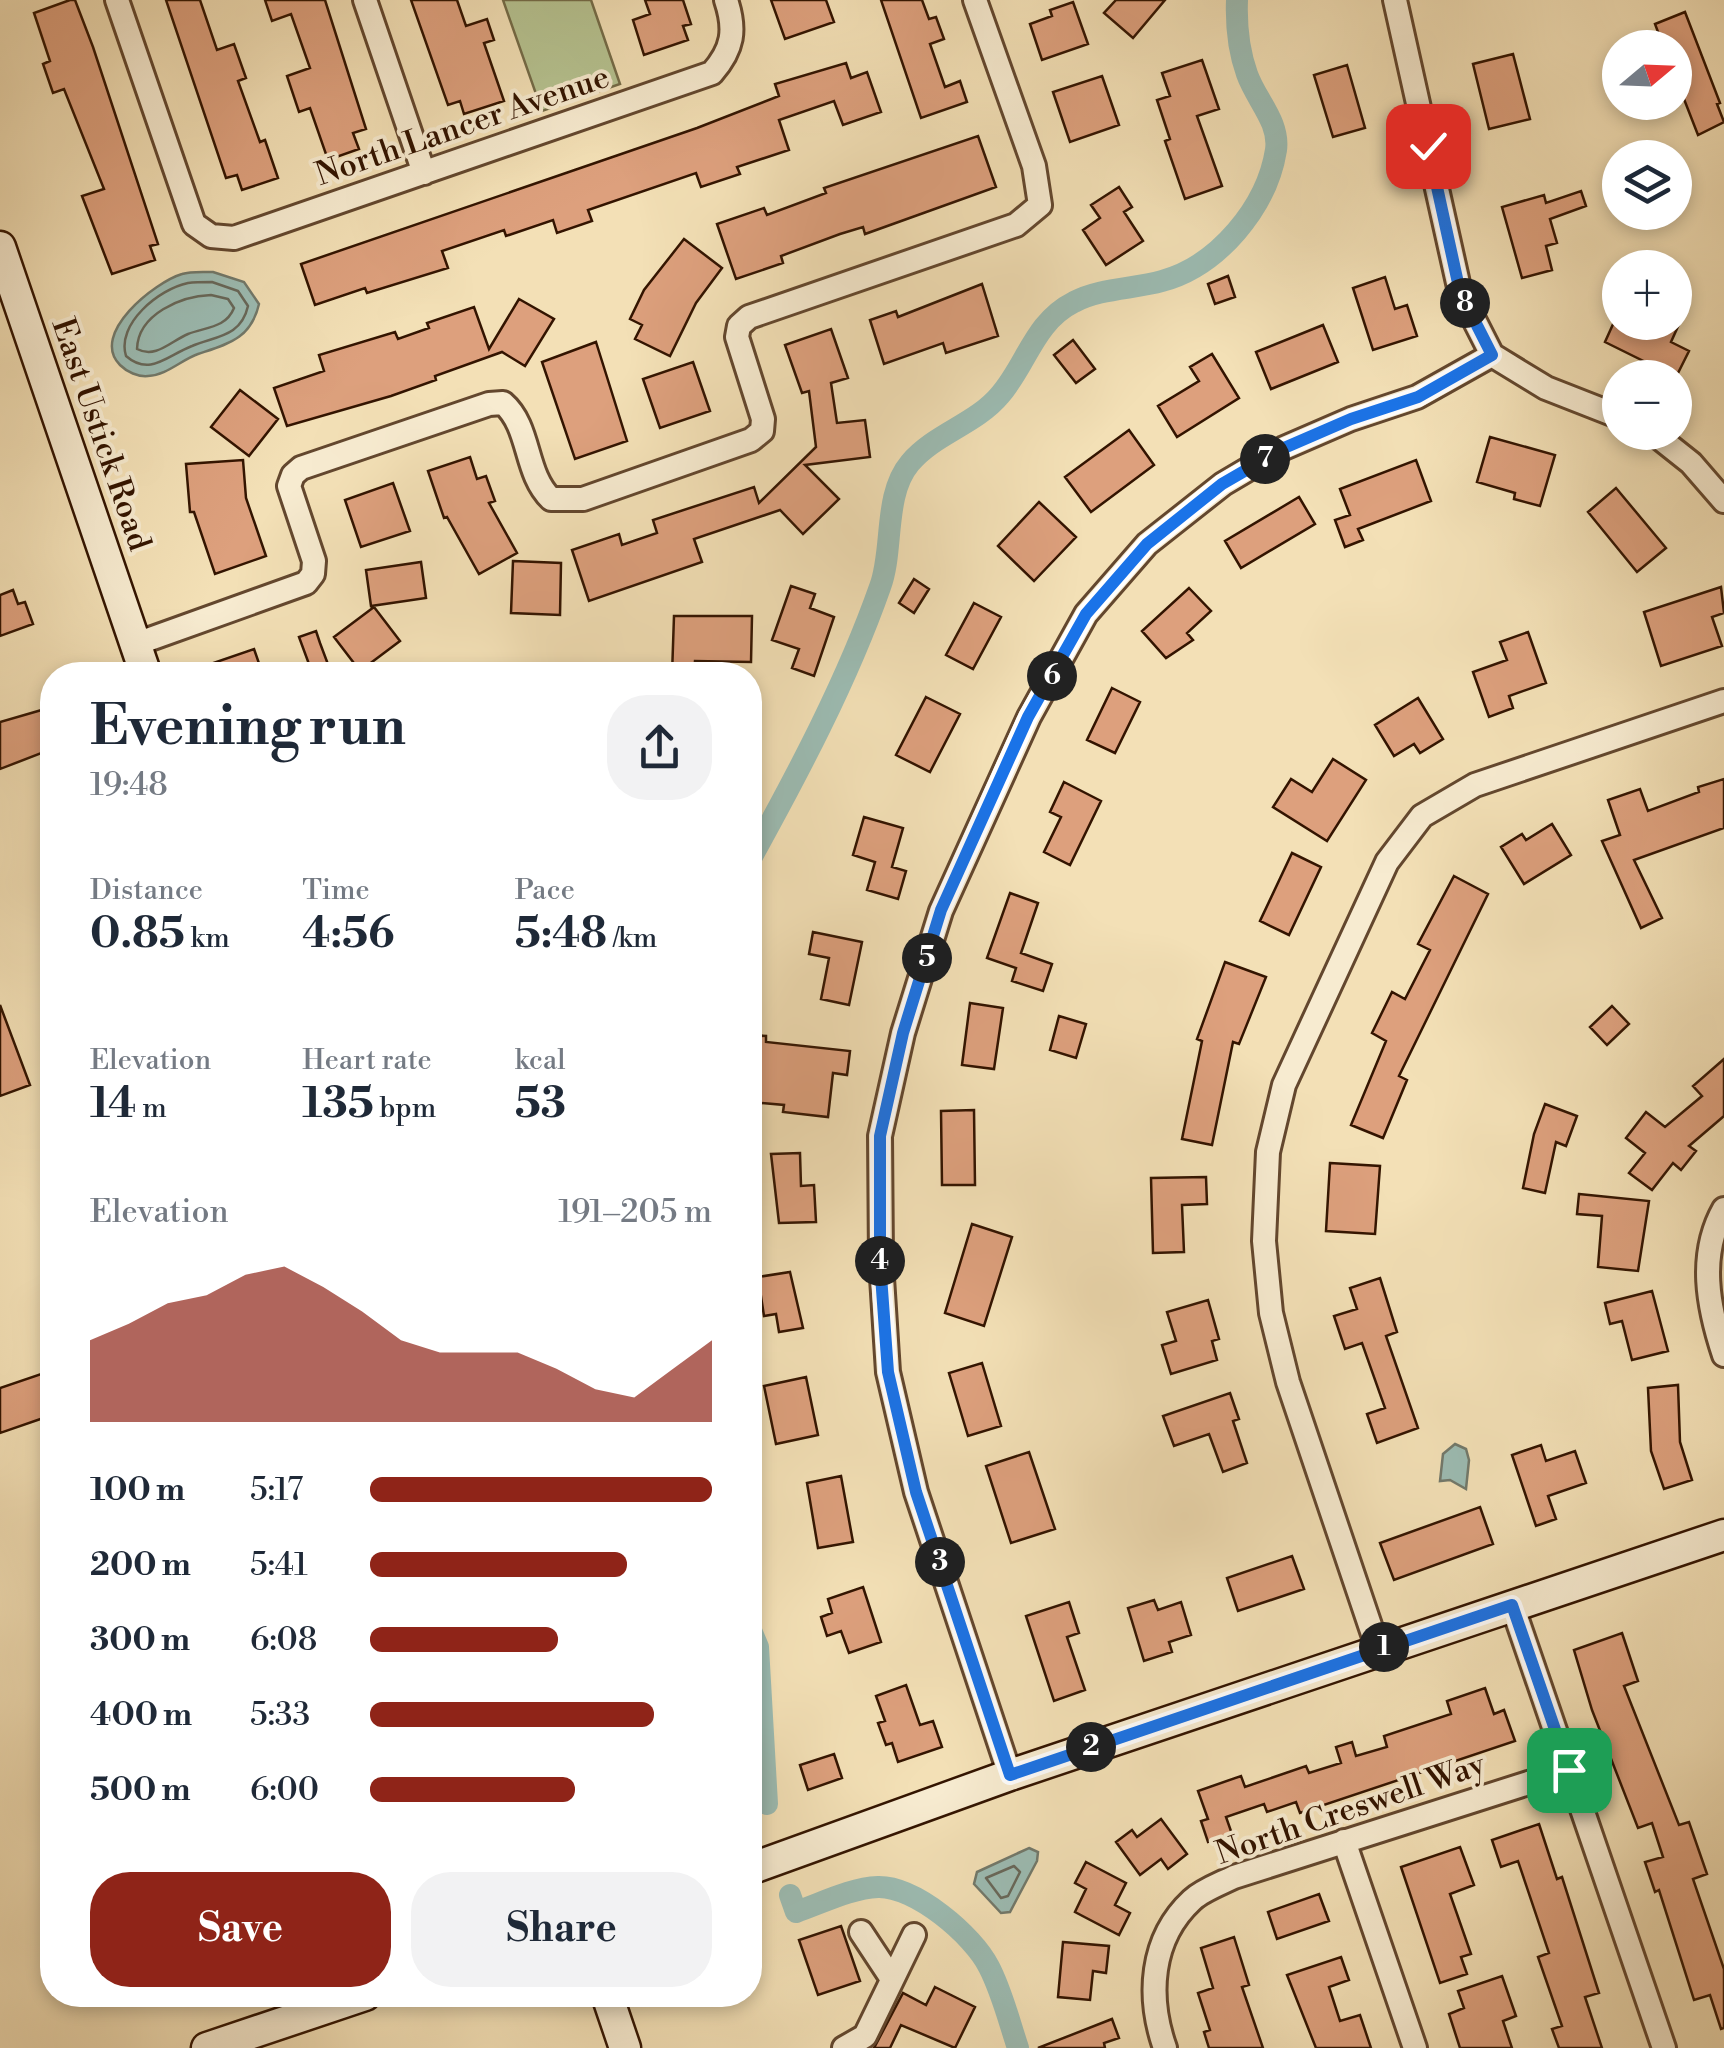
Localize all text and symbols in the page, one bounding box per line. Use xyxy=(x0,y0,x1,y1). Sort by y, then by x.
north arrow xyxy=(1602,30,1692,120)
map controls xyxy=(1602,30,1692,450)
street label: North Lancer Avenue xyxy=(310,57,615,195)
pin xyxy=(1386,104,1471,189)
icon: check xyxy=(1401,119,1456,174)
button: layers xyxy=(1602,140,1692,230)
button: + xyxy=(1602,250,1692,340)
pin: 8 xyxy=(1440,278,1490,328)
text: 8 xyxy=(1456,285,1474,320)
street label: East Ustick Road xyxy=(43,313,160,556)
button: − xyxy=(1602,360,1692,450)
pin: 7 xyxy=(1240,434,1290,484)
text: 7 xyxy=(1257,441,1273,476)
pin: 6 xyxy=(1027,651,1077,701)
text: 6 xyxy=(1043,658,1061,693)
text: Evening run xyxy=(90,693,406,762)
button: share xyxy=(607,695,712,800)
text: 19:48 xyxy=(90,765,168,805)
text: Distance xyxy=(90,873,203,908)
text: Time xyxy=(302,873,370,908)
text: Pace xyxy=(515,873,575,908)
text: 0.85 xyxy=(90,908,185,961)
text: 4:56 xyxy=(302,908,394,961)
text: 5:48 xyxy=(515,908,607,961)
text: km xyxy=(185,921,230,956)
text: /km xyxy=(607,921,657,956)
pin: 5 xyxy=(902,933,952,983)
text: 5 xyxy=(918,940,936,975)
text: Elevation xyxy=(90,1043,211,1078)
text: Heart rate xyxy=(302,1043,432,1078)
text: kcal xyxy=(515,1043,565,1078)
text: 14 xyxy=(90,1078,136,1131)
text: 135 xyxy=(302,1078,374,1131)
text: 53 xyxy=(515,1078,566,1131)
text: m xyxy=(136,1091,167,1126)
text: bpm xyxy=(374,1091,436,1126)
text: Elevation xyxy=(90,1192,229,1232)
text: 191–205 m xyxy=(558,1192,712,1232)
pin: 4 xyxy=(855,1236,905,1286)
text: 4 xyxy=(871,1243,889,1278)
text: 100 m xyxy=(90,1470,185,1510)
text: 5:17 xyxy=(250,1470,303,1510)
pin: 3 xyxy=(915,1537,965,1587)
text: 3 xyxy=(932,1544,948,1579)
text: 200 m xyxy=(90,1545,191,1585)
text: 5:41 xyxy=(250,1545,308,1585)
text: 300 m xyxy=(90,1620,190,1660)
text: 6:08 xyxy=(250,1620,317,1660)
pin: 1 xyxy=(1359,1622,1409,1672)
text: 1 xyxy=(1377,1629,1391,1664)
text: 400 m xyxy=(90,1695,192,1735)
text: 5:33 xyxy=(250,1695,310,1735)
pin: 2 xyxy=(1066,1722,1116,1772)
pin xyxy=(1527,1728,1612,1813)
text: 2 xyxy=(1082,1729,1100,1764)
icon: arrive xyxy=(1542,1743,1597,1798)
street label: North Creswell Way xyxy=(1211,1744,1491,1874)
text: 500 m xyxy=(90,1770,191,1810)
text: 6:00 xyxy=(250,1770,319,1810)
button: Save xyxy=(90,1872,391,1987)
button: Share xyxy=(411,1872,712,1987)

